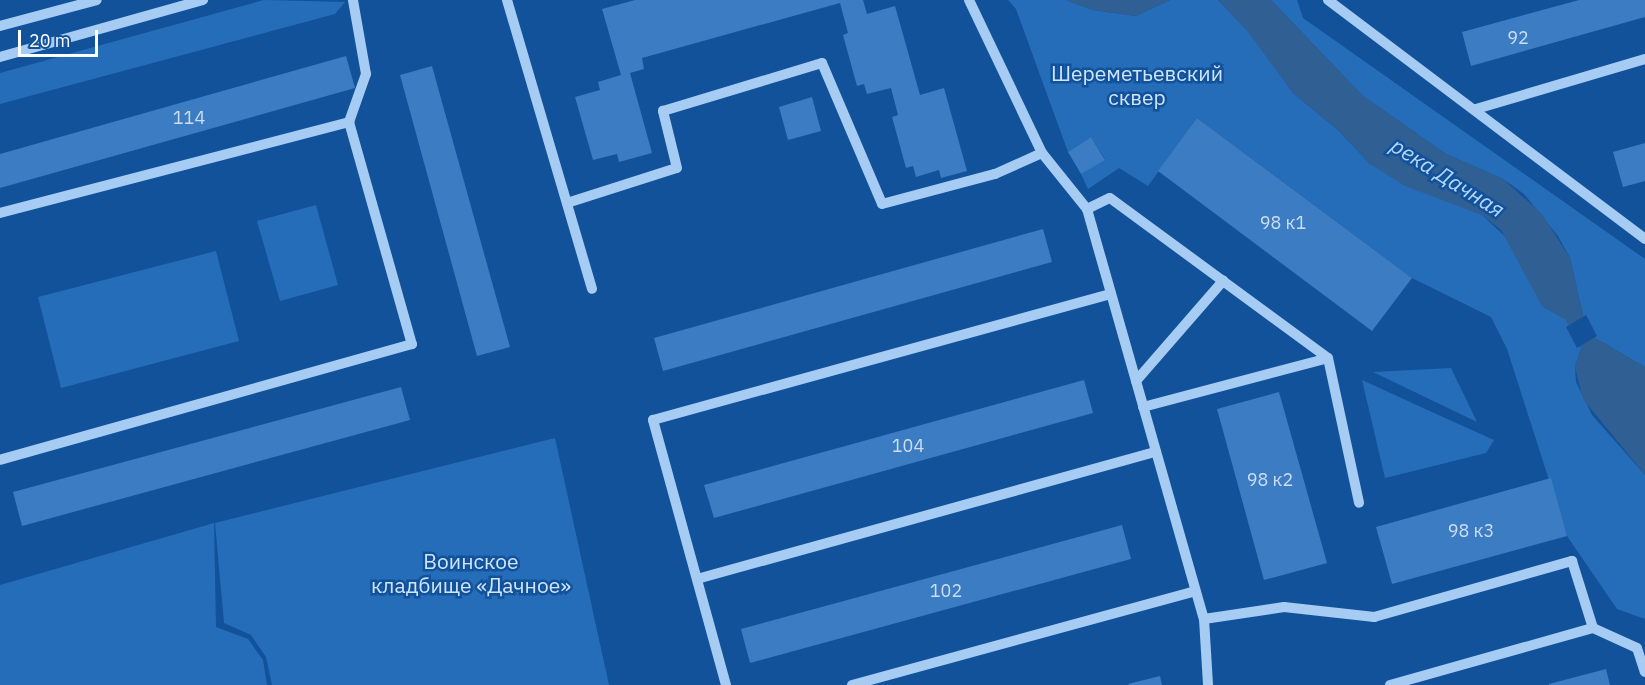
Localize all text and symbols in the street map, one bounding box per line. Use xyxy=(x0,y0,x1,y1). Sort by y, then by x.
scale bar xyxy=(21,18,100,56)
house number: 92 xyxy=(1507,27,1529,49)
text: 20 m xyxy=(29,29,71,52)
park label: Шереметьевский сквер xyxy=(1051,60,1223,110)
house number: 114 xyxy=(173,107,205,129)
water label: река Дачная xyxy=(1386,132,1510,222)
house number: 98 к1 xyxy=(1260,212,1306,234)
house number: 104 xyxy=(892,435,924,457)
house number: 98 к2 xyxy=(1247,469,1293,491)
house number: 98 к3 xyxy=(1448,520,1494,542)
park label: Воинское кладбище «Дачное» xyxy=(371,548,571,598)
house number: 102 xyxy=(930,580,962,602)

